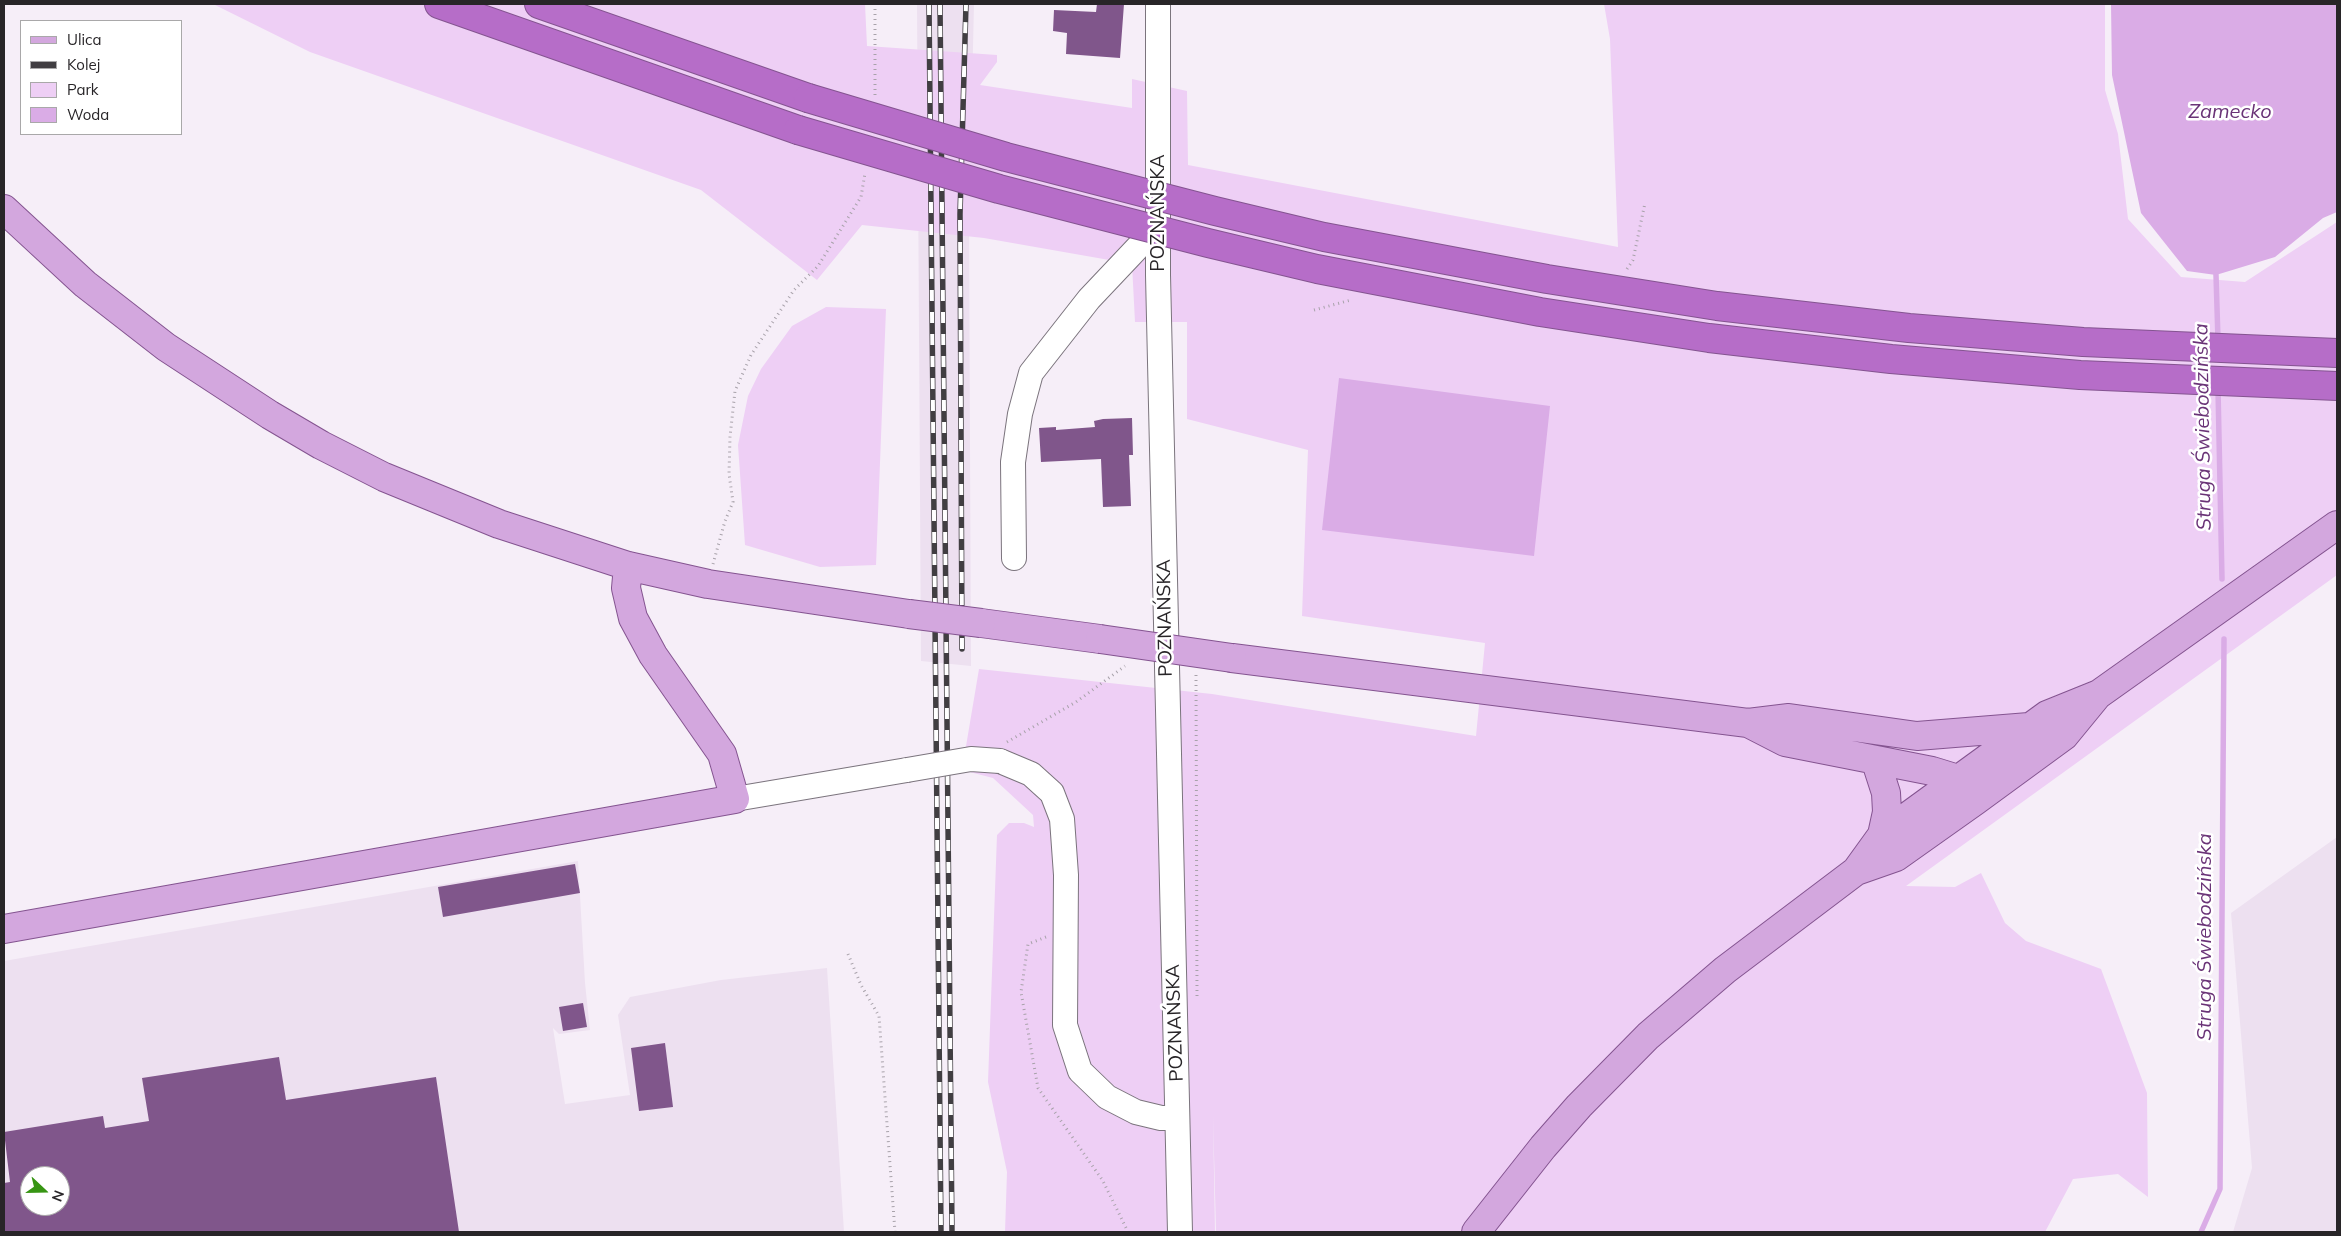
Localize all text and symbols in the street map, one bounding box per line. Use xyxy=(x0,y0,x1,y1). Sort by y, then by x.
legend xyxy=(20,20,182,135)
text: Ulica xyxy=(67,30,101,49)
text: Kolej xyxy=(67,55,100,74)
text: Park xyxy=(67,80,99,99)
water label: Zamecko xyxy=(2188,100,2272,124)
text: Woda xyxy=(67,105,109,124)
street label: POZNAŃSKA xyxy=(1147,154,1169,272)
water label: Struga Świebodzińska xyxy=(2189,323,2217,531)
street label: POZNAŃSKA xyxy=(1153,559,1177,677)
water label: Struga Świebodzińska xyxy=(2193,833,2217,1041)
street label: POZNAŃSKA xyxy=(1162,964,1188,1082)
north arrow xyxy=(20,1166,70,1216)
text: N xyxy=(48,1188,68,1204)

